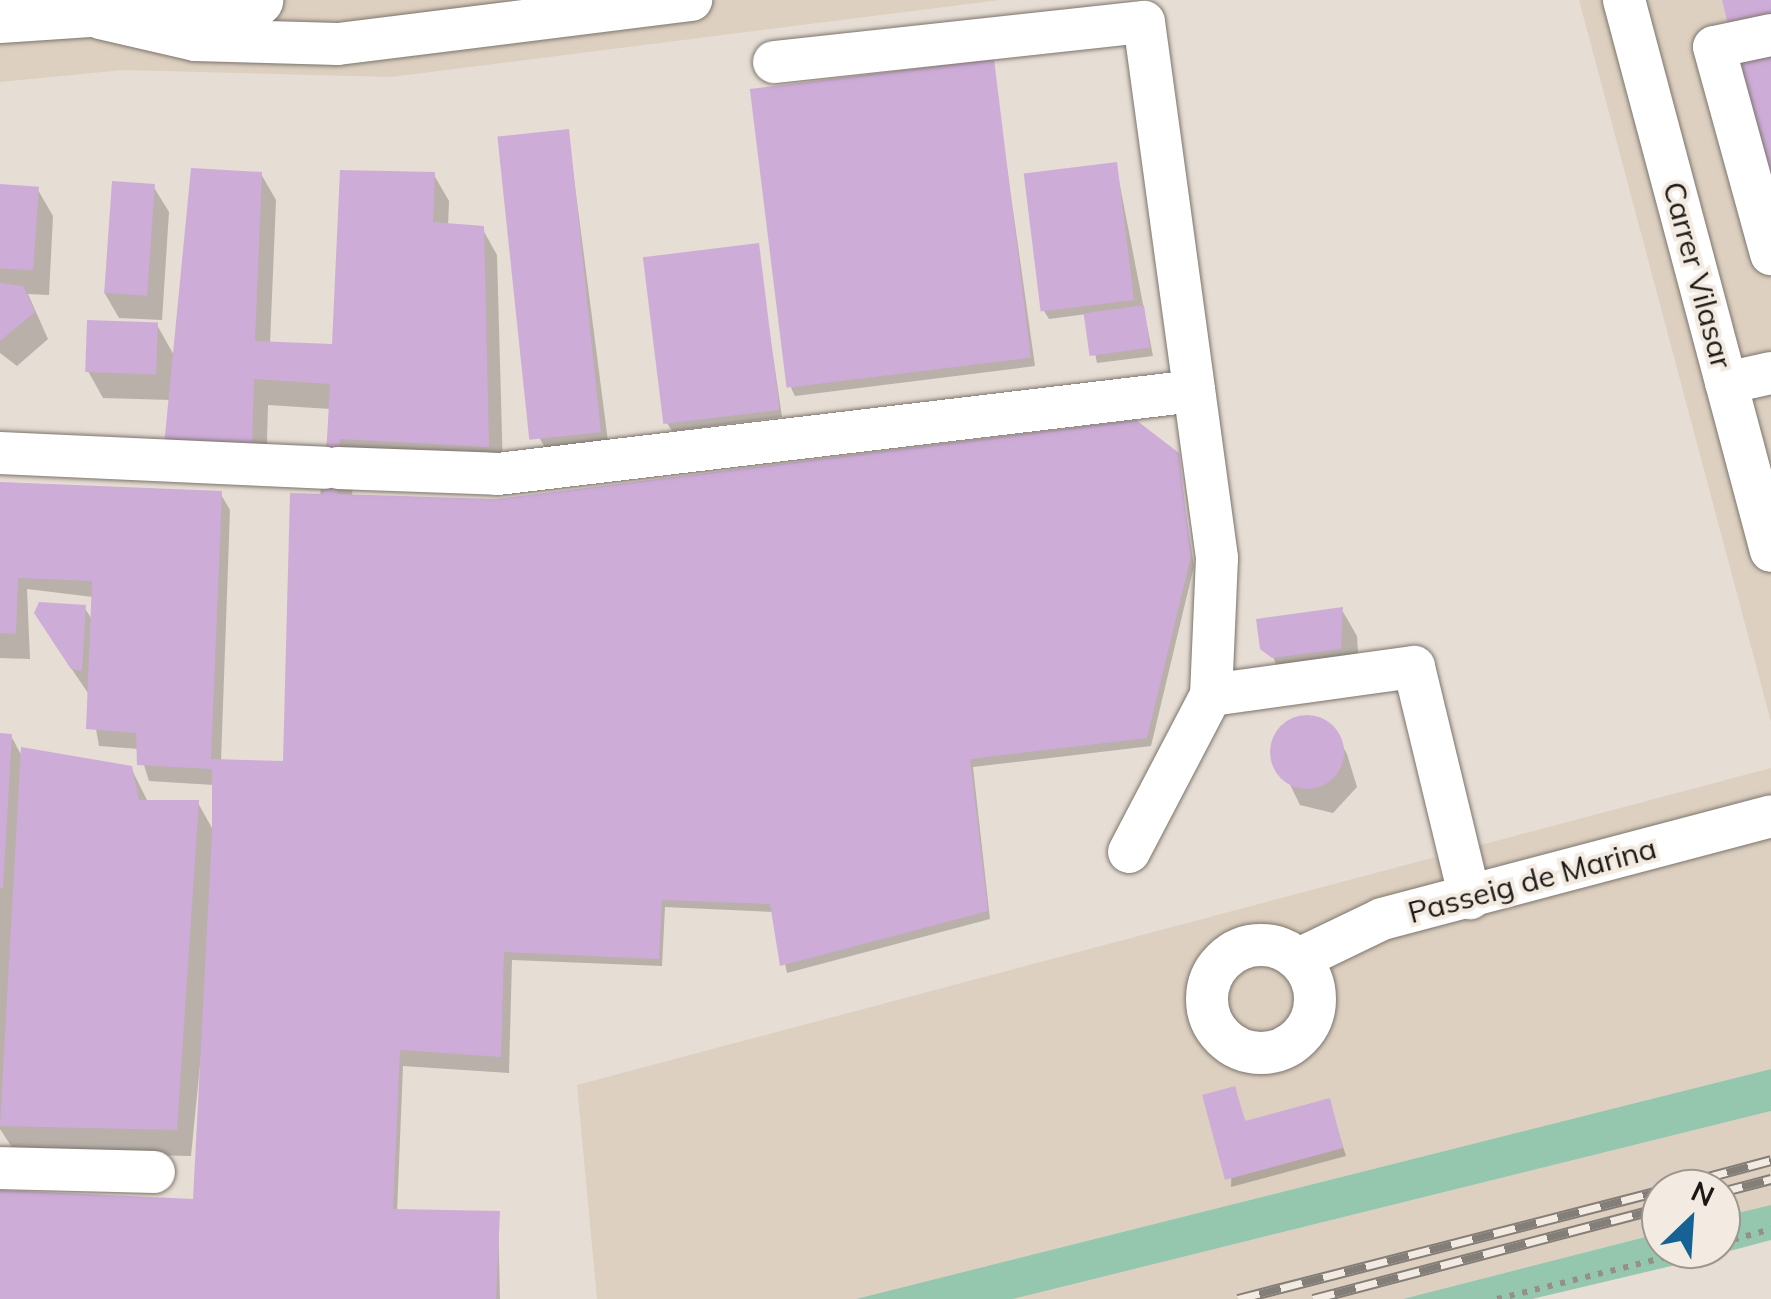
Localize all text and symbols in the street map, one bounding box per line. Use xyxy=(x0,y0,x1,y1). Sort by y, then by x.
street label: Carrer Vilasar xyxy=(1656,178,1740,372)
street label: Passeig de Marina xyxy=(1404,830,1660,930)
north arrow xyxy=(1641,1169,1741,1269)
text: N xyxy=(1686,1173,1720,1213)

